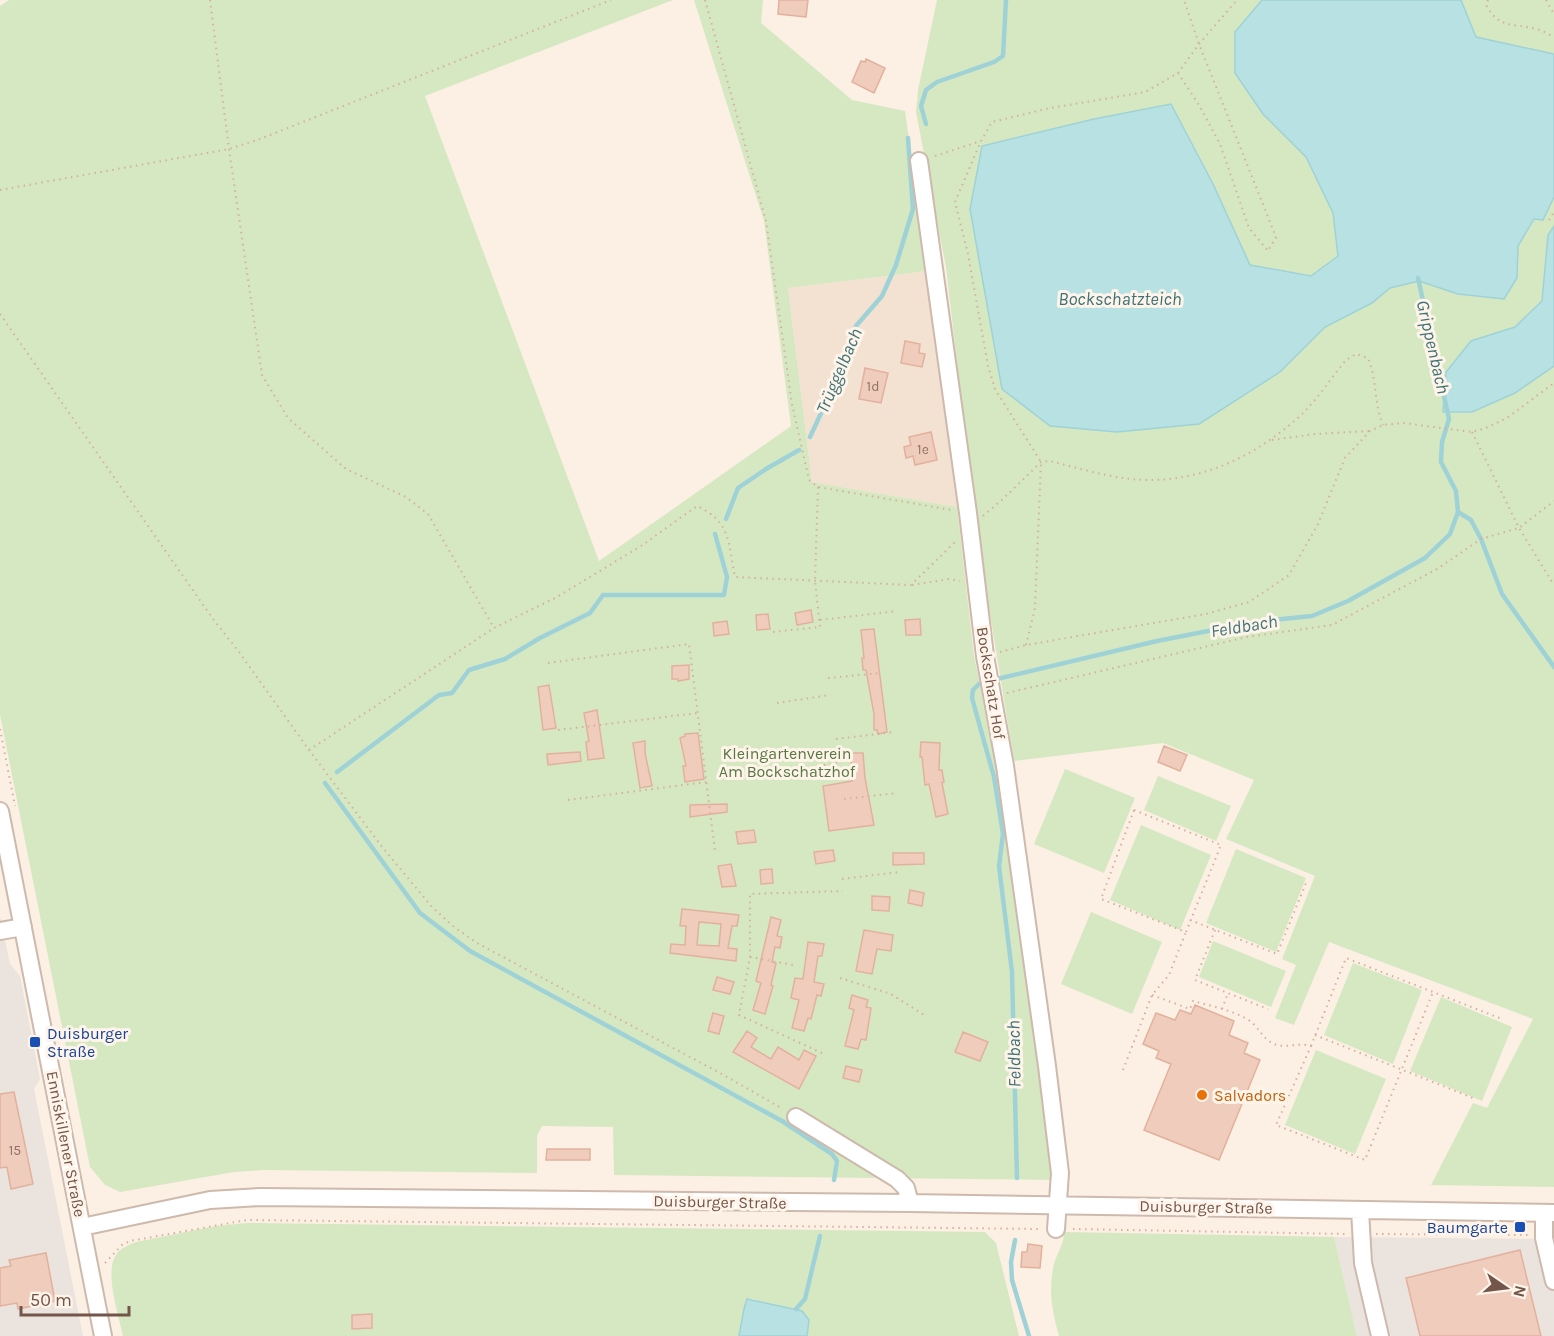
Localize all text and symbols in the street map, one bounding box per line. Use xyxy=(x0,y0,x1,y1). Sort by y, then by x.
water label: Bockschatzteich xyxy=(1058,288,1182,310)
water label: Grippenbach xyxy=(1412,298,1454,396)
water label: Trüggelbach xyxy=(811,325,867,417)
house number: 1d xyxy=(867,378,879,395)
house number: 1e xyxy=(917,441,929,458)
water label: Feldbach xyxy=(1209,610,1279,642)
street label: Bockschatz Hof xyxy=(973,626,1009,741)
park label: Kleingartenverein Am Bockschatzhof xyxy=(719,744,856,781)
water label: Feldbach xyxy=(1002,1020,1026,1088)
place label: Duisburger Straße xyxy=(47,1024,128,1061)
marker: Duisburger Straße xyxy=(28,1035,42,1049)
street label: Enniskillener Straße xyxy=(43,1069,89,1219)
place label: Salvadors xyxy=(1214,1086,1286,1105)
marker: Salvadors xyxy=(1195,1088,1209,1102)
house number: 15 xyxy=(9,1142,21,1159)
street label: Duisburger Straße xyxy=(653,1191,787,1213)
street label: Duisburger Straße xyxy=(1139,1196,1273,1218)
place label: Baumgarte xyxy=(1427,1218,1508,1237)
marker: Baumgarte xyxy=(1513,1220,1527,1234)
north arrow xyxy=(1476,1258,1536,1318)
scale bar xyxy=(21,1279,129,1317)
text: N xyxy=(1509,1284,1531,1299)
text: 50 m xyxy=(30,1289,72,1311)

